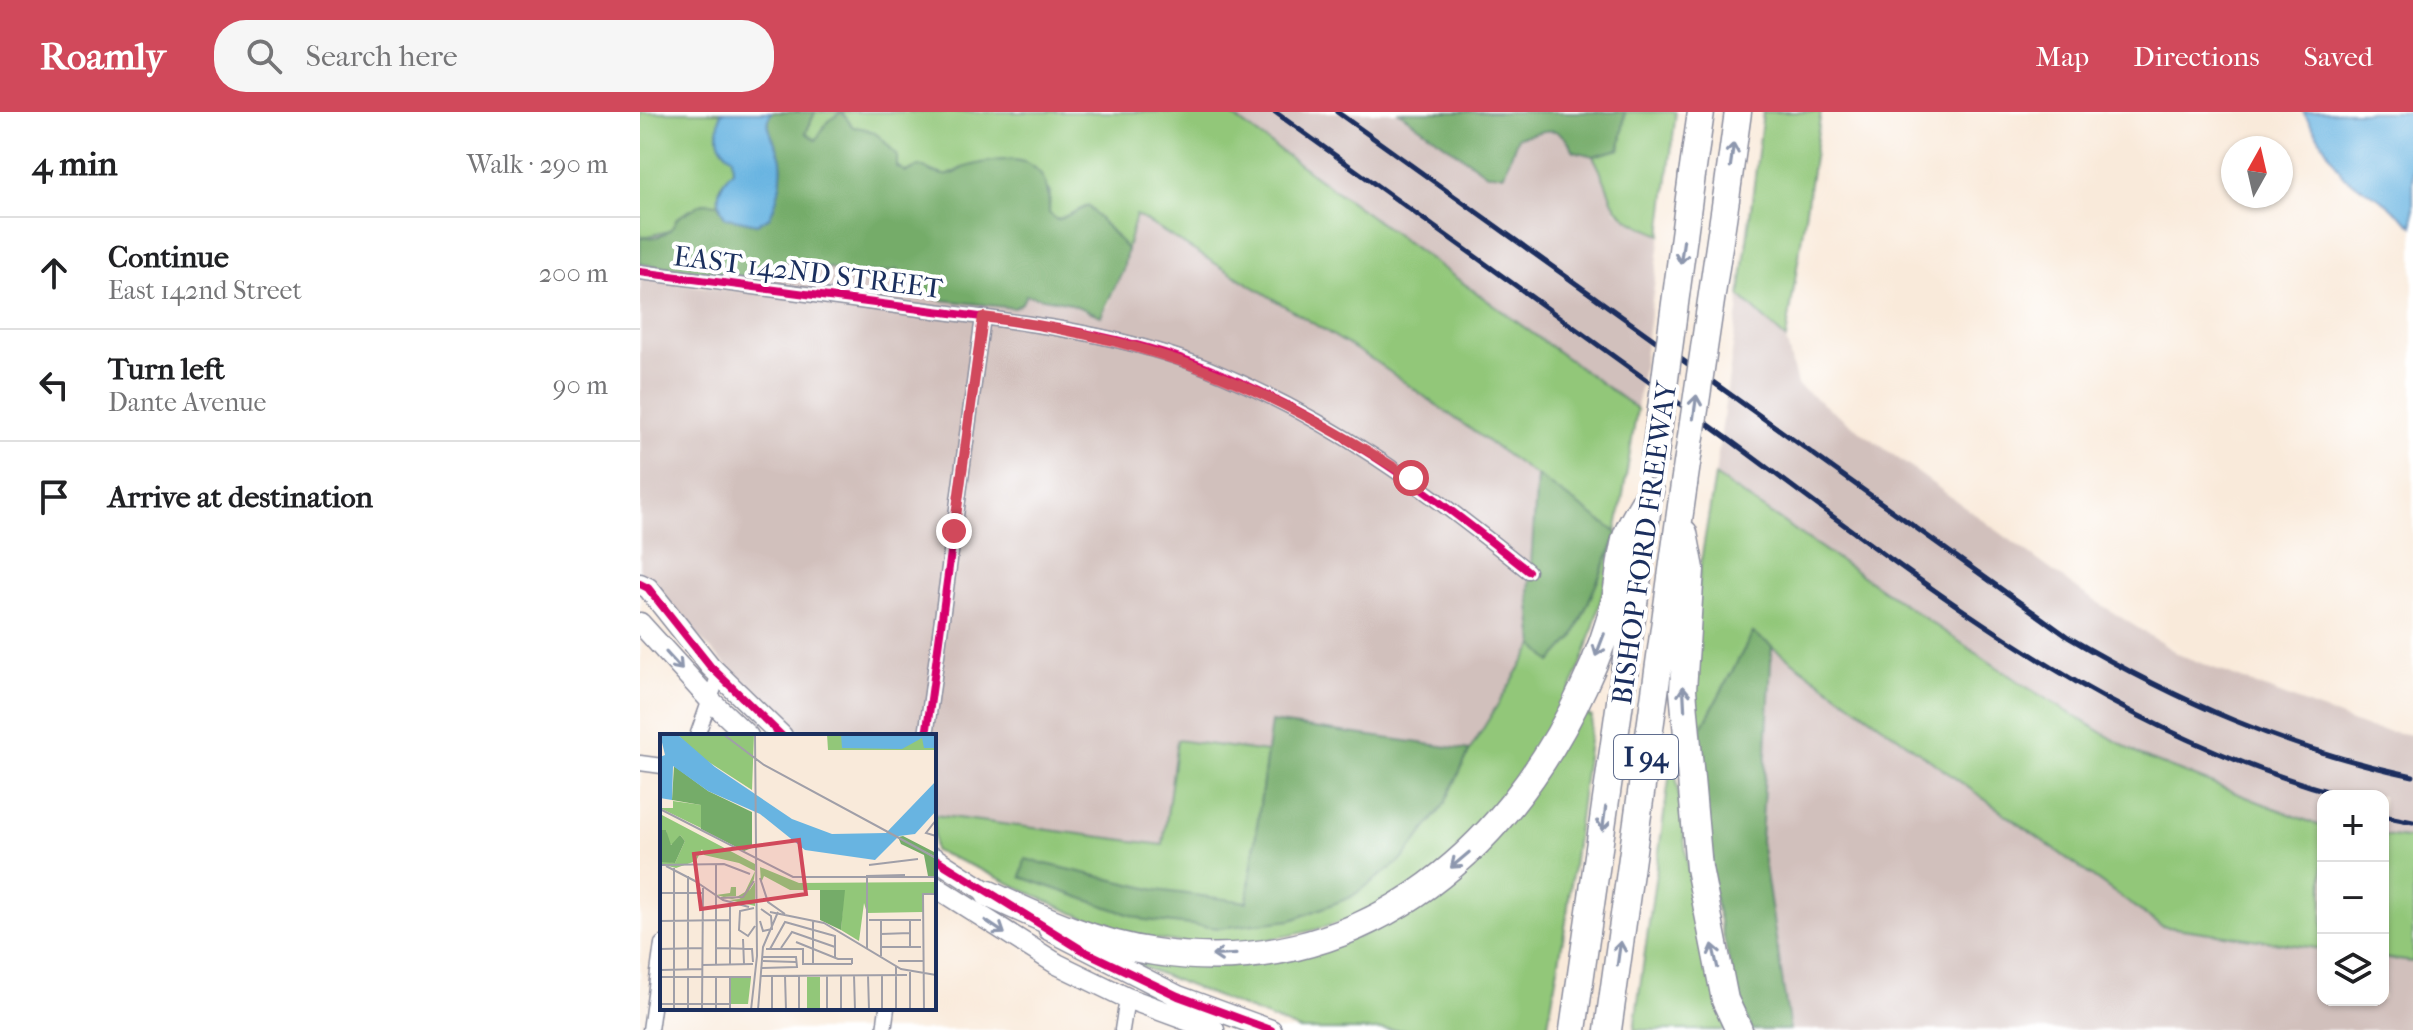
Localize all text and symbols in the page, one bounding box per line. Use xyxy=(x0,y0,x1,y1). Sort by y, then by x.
search box xyxy=(214,20,774,92)
text: Roamly xyxy=(40,34,166,79)
icon: search xyxy=(242,34,286,78)
text: Search here xyxy=(306,39,458,74)
text: Map xyxy=(2036,40,2089,73)
text: Directions xyxy=(2133,40,2260,73)
text: Saved xyxy=(2304,40,2373,73)
north arrow xyxy=(2221,136,2293,208)
one-way arrow xyxy=(1725,143,1740,168)
text: 4 min xyxy=(32,144,117,184)
text: Walk · 290 m xyxy=(467,149,608,180)
street label: EAST 142ND STREET xyxy=(672,239,946,305)
one-way arrow xyxy=(1674,239,1689,264)
text: Continue xyxy=(108,240,229,275)
icon: ahead xyxy=(32,251,76,295)
text: 200 m xyxy=(539,258,608,289)
text: East 142nd Street xyxy=(108,275,302,306)
text: Turn left xyxy=(108,352,225,387)
icon: left xyxy=(32,363,76,407)
text: 90 m xyxy=(553,370,608,401)
street label: BISHOP FORD FREEWAY xyxy=(1605,378,1683,707)
text: Dante Avenue xyxy=(108,387,266,418)
one-way arrow xyxy=(1688,394,1703,420)
route start xyxy=(1393,460,1429,496)
icon: arrive xyxy=(32,475,76,519)
text: Arrive at destination xyxy=(108,480,373,515)
route end xyxy=(936,513,972,549)
one-way arrow xyxy=(1592,632,1606,657)
one-way arrow xyxy=(665,651,683,671)
one-way arrow xyxy=(1677,685,1692,712)
inset map xyxy=(660,734,936,1010)
road number: I 94 xyxy=(1614,735,1678,779)
map controls xyxy=(2317,790,2389,1006)
button: + xyxy=(2317,790,2389,862)
one-way arrow xyxy=(1596,806,1611,831)
one-way arrow xyxy=(1450,851,1471,869)
button: − xyxy=(2317,862,2389,934)
one-way arrow xyxy=(983,918,1005,935)
button: layers xyxy=(2317,934,2389,1006)
one-way arrow xyxy=(1612,941,1627,966)
one-way arrow xyxy=(1707,944,1722,969)
one-way arrow xyxy=(1211,947,1238,962)

